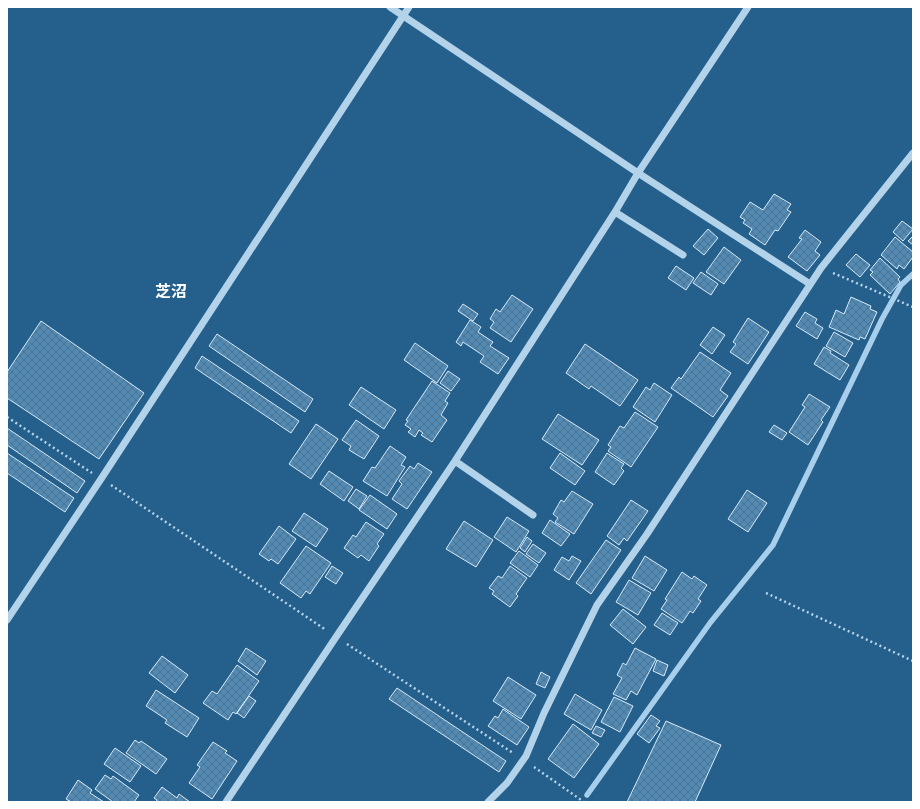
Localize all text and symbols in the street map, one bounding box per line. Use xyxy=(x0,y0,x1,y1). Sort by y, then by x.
district label: 芝沼 xyxy=(155,281,187,300)

